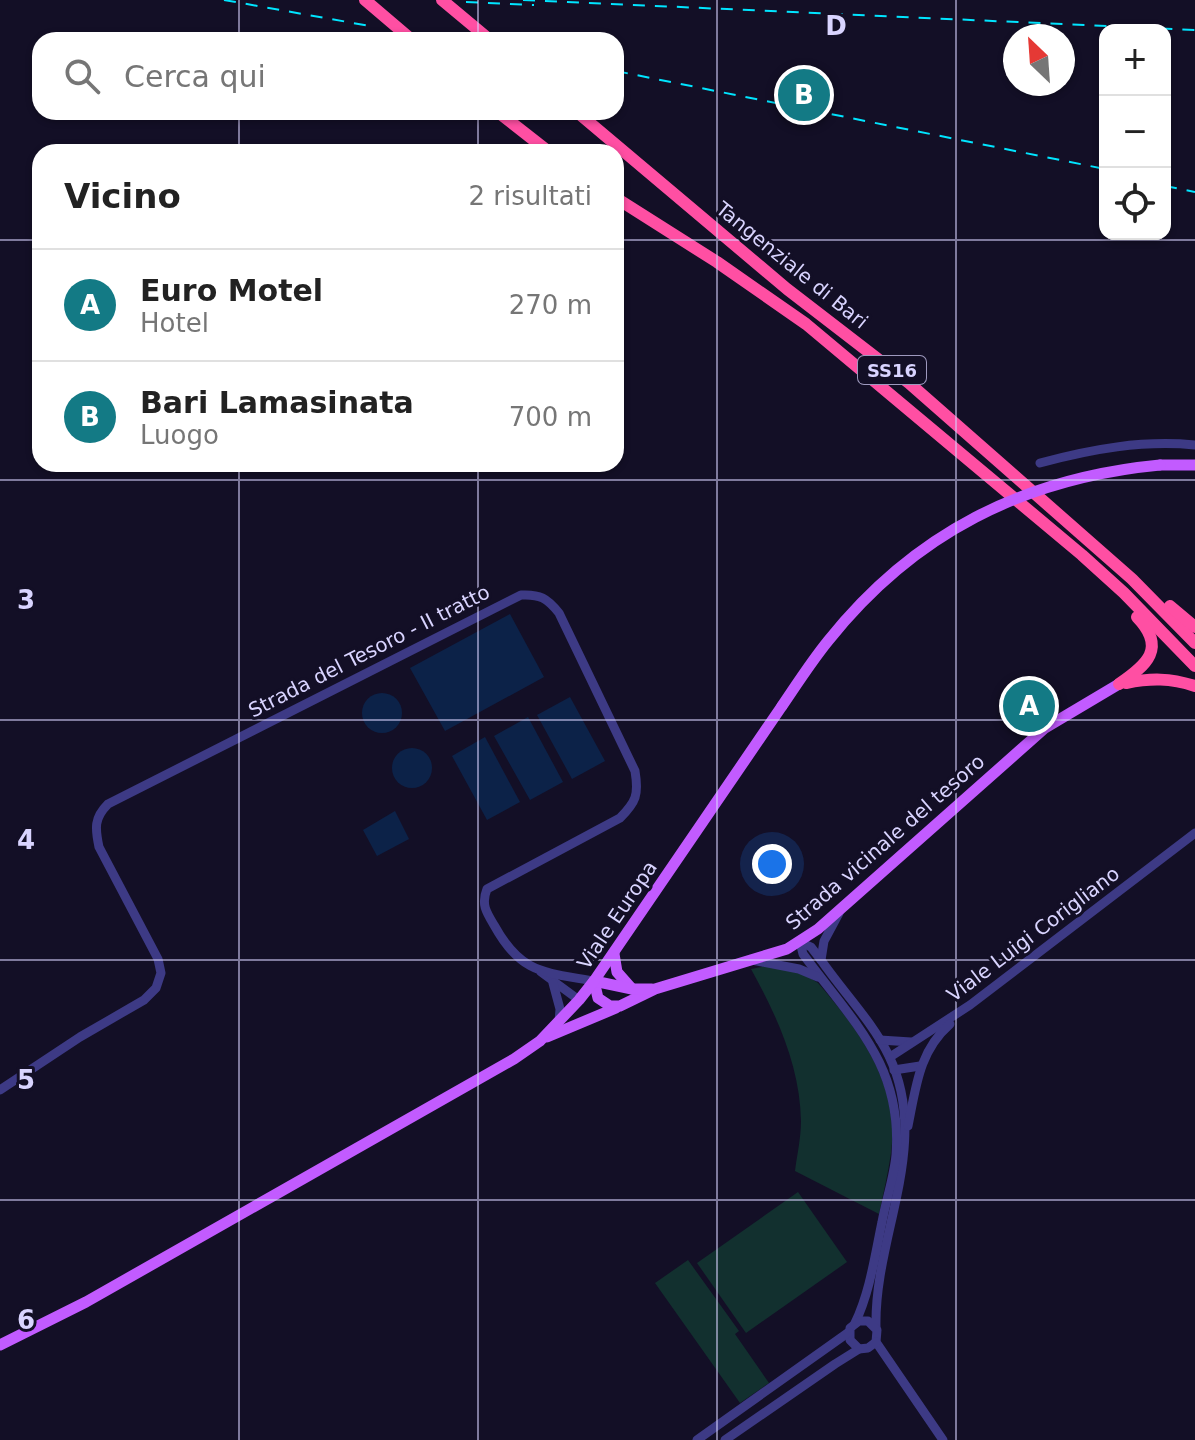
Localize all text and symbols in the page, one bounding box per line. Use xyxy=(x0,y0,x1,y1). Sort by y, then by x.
text: D xyxy=(825,11,847,41)
north arrow xyxy=(1003,24,1075,96)
map controls xyxy=(1099,24,1171,240)
button: + xyxy=(1099,24,1171,96)
search box xyxy=(32,32,624,120)
icon: search xyxy=(60,54,104,98)
text: Cerca qui xyxy=(124,59,266,94)
pin: B xyxy=(778,65,830,125)
button: − xyxy=(1099,96,1171,168)
button: locate xyxy=(1099,168,1171,240)
text: Vicino xyxy=(64,176,181,216)
text: 2 risultati xyxy=(468,181,592,211)
street label: Tangenziale di Bari xyxy=(710,196,873,334)
text: Euro Motel xyxy=(140,273,323,308)
text: A xyxy=(80,290,100,320)
text: 270 m xyxy=(509,290,592,320)
text: Hotel xyxy=(140,308,209,338)
road number: SS16 xyxy=(858,356,926,384)
text: Bari Lamasinata xyxy=(140,385,414,420)
text: B xyxy=(80,402,100,432)
text: 700 m xyxy=(509,402,592,432)
text: Luogo xyxy=(140,420,219,450)
street label: Strada del Tesoro - II tratto xyxy=(244,580,494,722)
text: 3 xyxy=(17,585,35,615)
pin: A xyxy=(1003,676,1055,736)
street label: Strada vicinale del tesoro xyxy=(781,749,989,935)
text: 4 xyxy=(17,825,35,855)
your location xyxy=(752,844,792,884)
street label: Viale Europa xyxy=(572,856,662,974)
street label: Viale Luigi Corigliano xyxy=(942,861,1124,1007)
text: 5 xyxy=(17,1065,35,1095)
text: 6 xyxy=(17,1305,35,1335)

